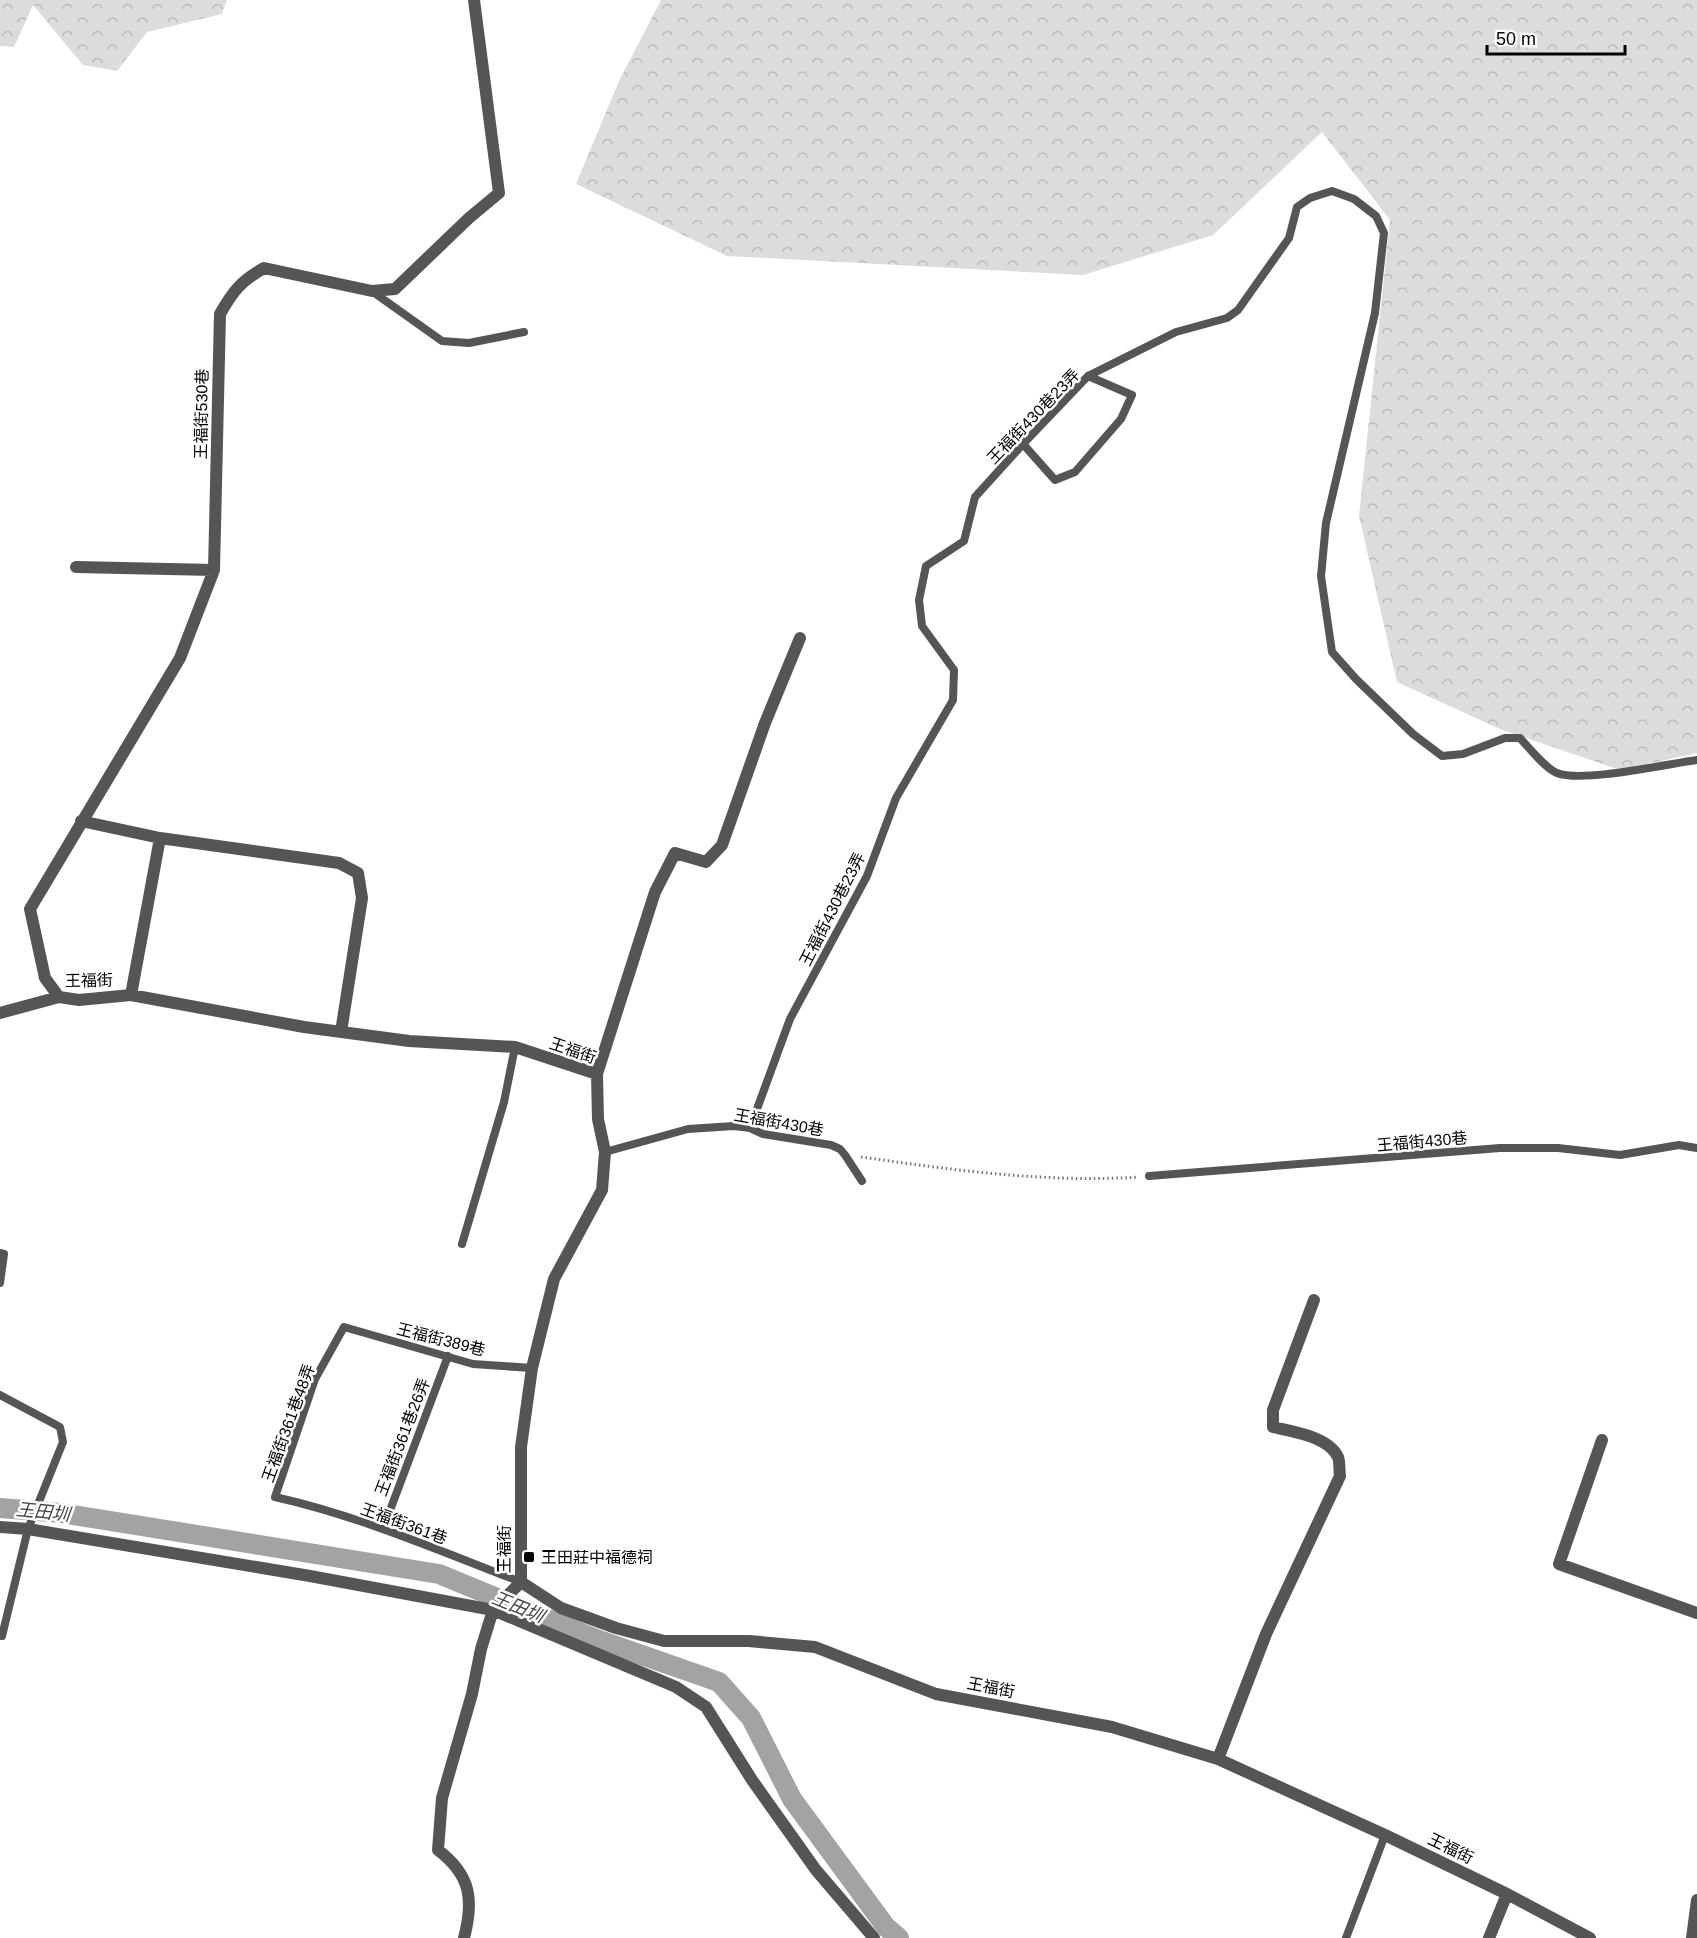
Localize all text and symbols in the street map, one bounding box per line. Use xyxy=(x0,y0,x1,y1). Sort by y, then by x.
scale bar xyxy=(1487,18,1625,56)
text: 50 m xyxy=(1496,29,1536,49)
street label: 王福街430巷23弄 xyxy=(984,366,1083,467)
street label: 王福街530巷 xyxy=(192,369,211,460)
street label: 王福街430巷23弄 xyxy=(797,850,868,969)
street label: 王福街 xyxy=(65,972,113,989)
street label: 王福街 xyxy=(547,1035,598,1066)
street label: 王福街430巷 xyxy=(733,1106,825,1139)
street label: 王福街430巷 xyxy=(1376,1129,1468,1154)
street label: 王福街389巷 xyxy=(395,1320,487,1359)
street label: 王福街361巷48弄 xyxy=(259,1362,318,1485)
street label: 王福街361巷26弄 xyxy=(372,1376,433,1498)
water label: 王田圳 xyxy=(15,1499,74,1525)
street label: 王福街361巷 xyxy=(358,1500,449,1547)
street label: 王福街 xyxy=(496,1525,513,1573)
place label: 王田莊中福德祠 xyxy=(541,1549,653,1566)
marker: 王田莊中福德祠 xyxy=(522,1550,536,1564)
water label: 王田圳 xyxy=(489,1588,550,1628)
street label: 王福街 xyxy=(966,1675,1016,1700)
street label: 王福街 xyxy=(1425,1830,1476,1867)

